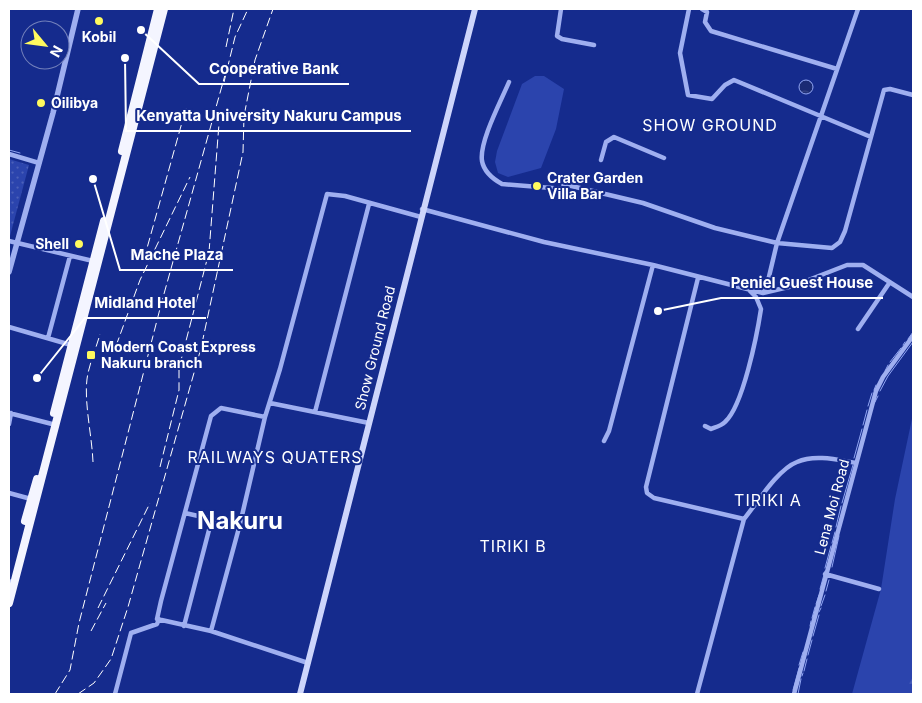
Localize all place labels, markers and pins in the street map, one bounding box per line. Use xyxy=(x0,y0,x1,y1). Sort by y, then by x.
marker: Kobil xyxy=(93,15,105,27)
place label: Kobil xyxy=(82,28,116,45)
callout: Cooperative Bank xyxy=(199,54,349,84)
place label: Oilibya xyxy=(51,94,98,111)
marker: Oilibya xyxy=(35,97,47,109)
callout: Kenyatta University Nakuru Campus xyxy=(126,101,411,131)
place label: Crater Garden Villa Bar xyxy=(547,169,643,202)
marker: Crater Garden Villa Bar xyxy=(531,180,543,192)
place label: Shell xyxy=(35,235,69,252)
marker: Shell xyxy=(73,238,85,250)
callout: Mache Plaza xyxy=(120,240,233,270)
callout: Peniel Guest House xyxy=(721,268,883,298)
callout: Midland Hotel xyxy=(85,288,206,318)
place label: Modern Coast Express Nakuru branch xyxy=(101,338,256,371)
marker: Modern Coast Express Nakuru branch xyxy=(85,349,97,361)

